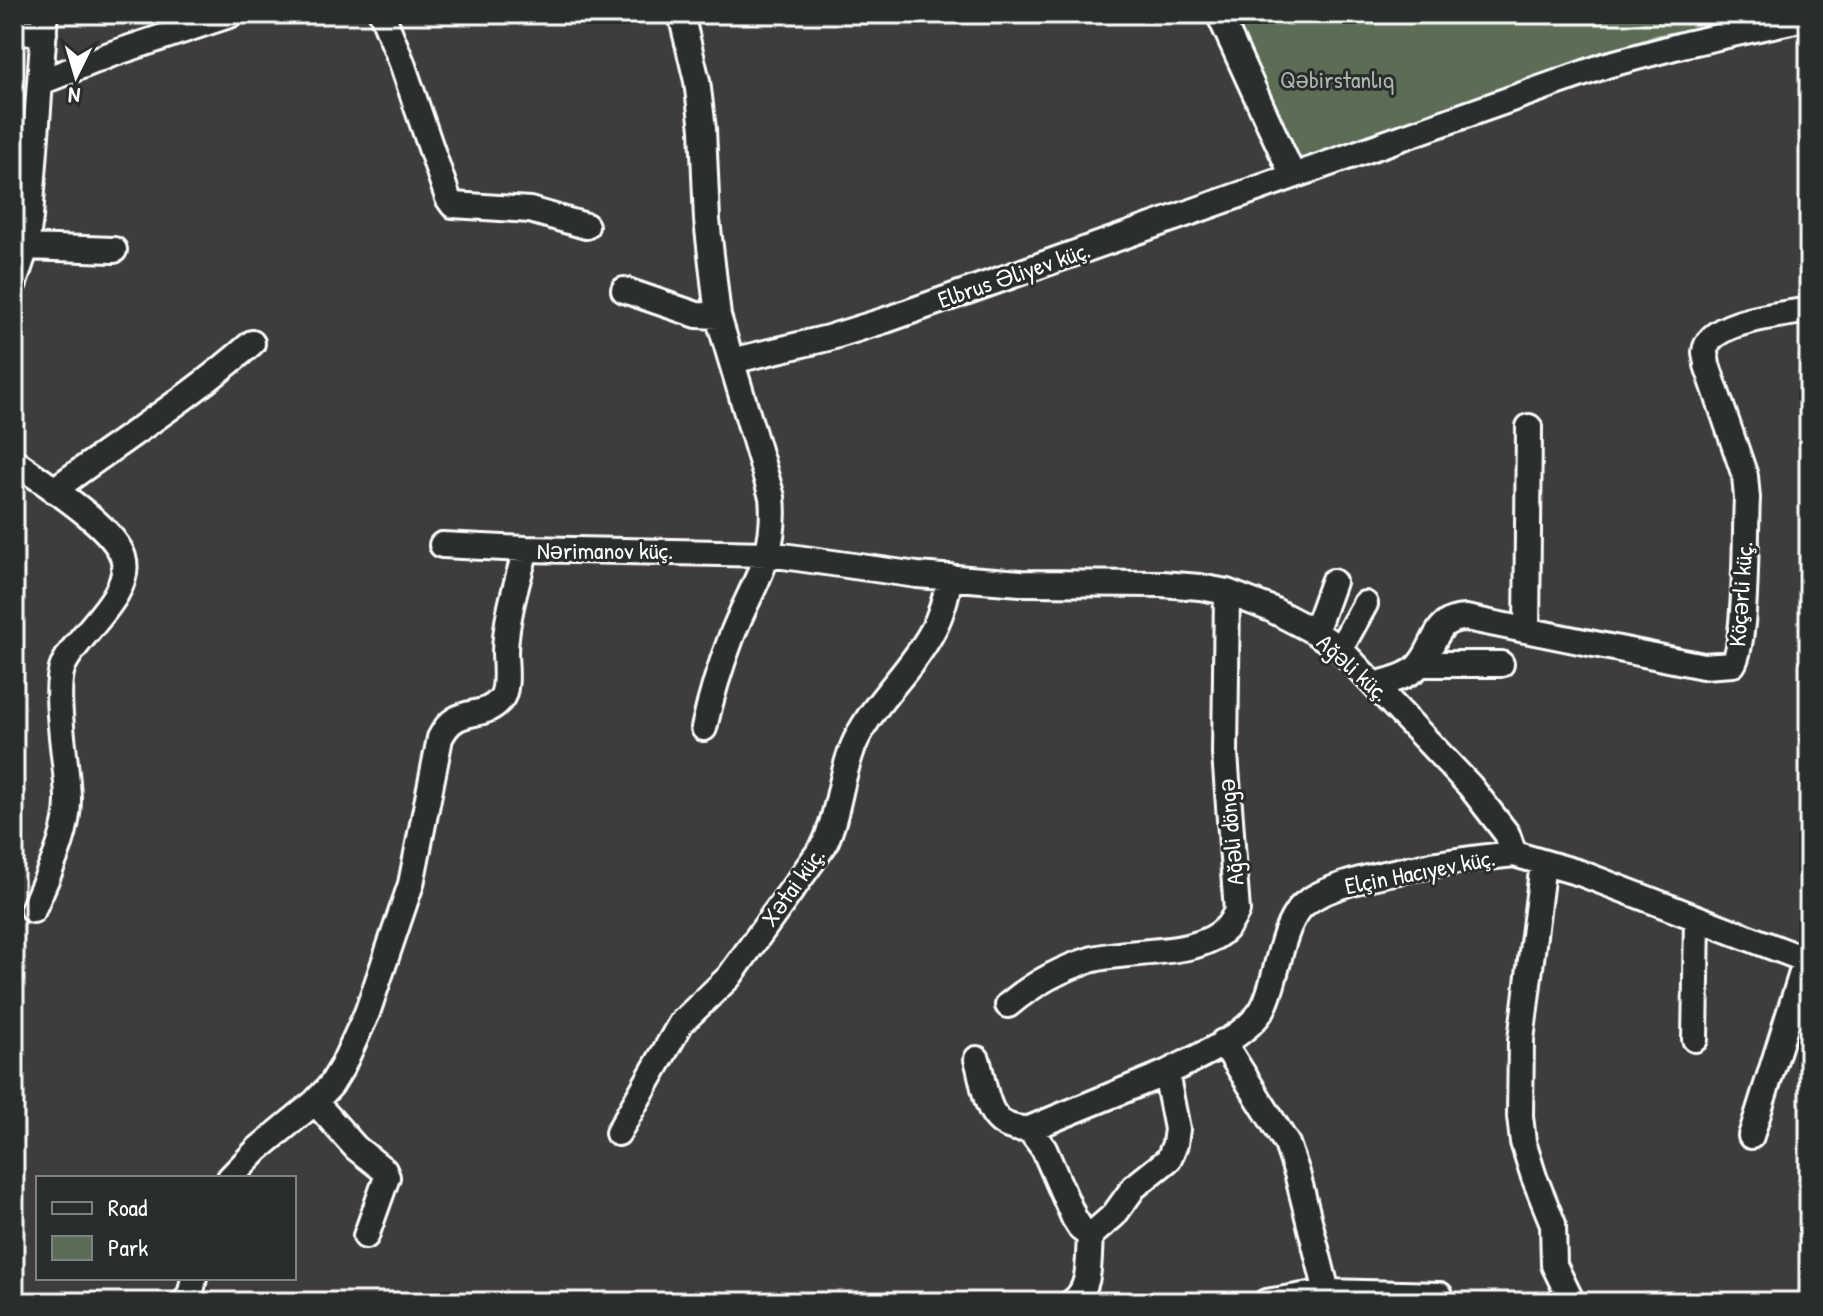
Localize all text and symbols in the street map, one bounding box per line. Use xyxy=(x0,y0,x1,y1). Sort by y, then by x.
north arrow xyxy=(36,36,116,116)
park label: Qəbirstanlıq xyxy=(1280,63,1394,95)
text: N xyxy=(67,80,81,111)
street label: Elbrus Əliyev küç. xyxy=(933,233,1094,315)
street label: Nərimanov küç. xyxy=(537,534,673,566)
street label: Köçərli küç. xyxy=(1720,540,1760,648)
street label: Ağəli küç. xyxy=(1311,626,1397,708)
street label: Ağəli döngə xyxy=(1209,777,1251,887)
street label: Xətai küç. xyxy=(753,840,832,932)
street label: Elçin Hacıyev küç. xyxy=(1342,841,1498,901)
legend xyxy=(36,1176,296,1280)
text: Road xyxy=(108,1191,147,1223)
text: Park xyxy=(108,1231,148,1263)

